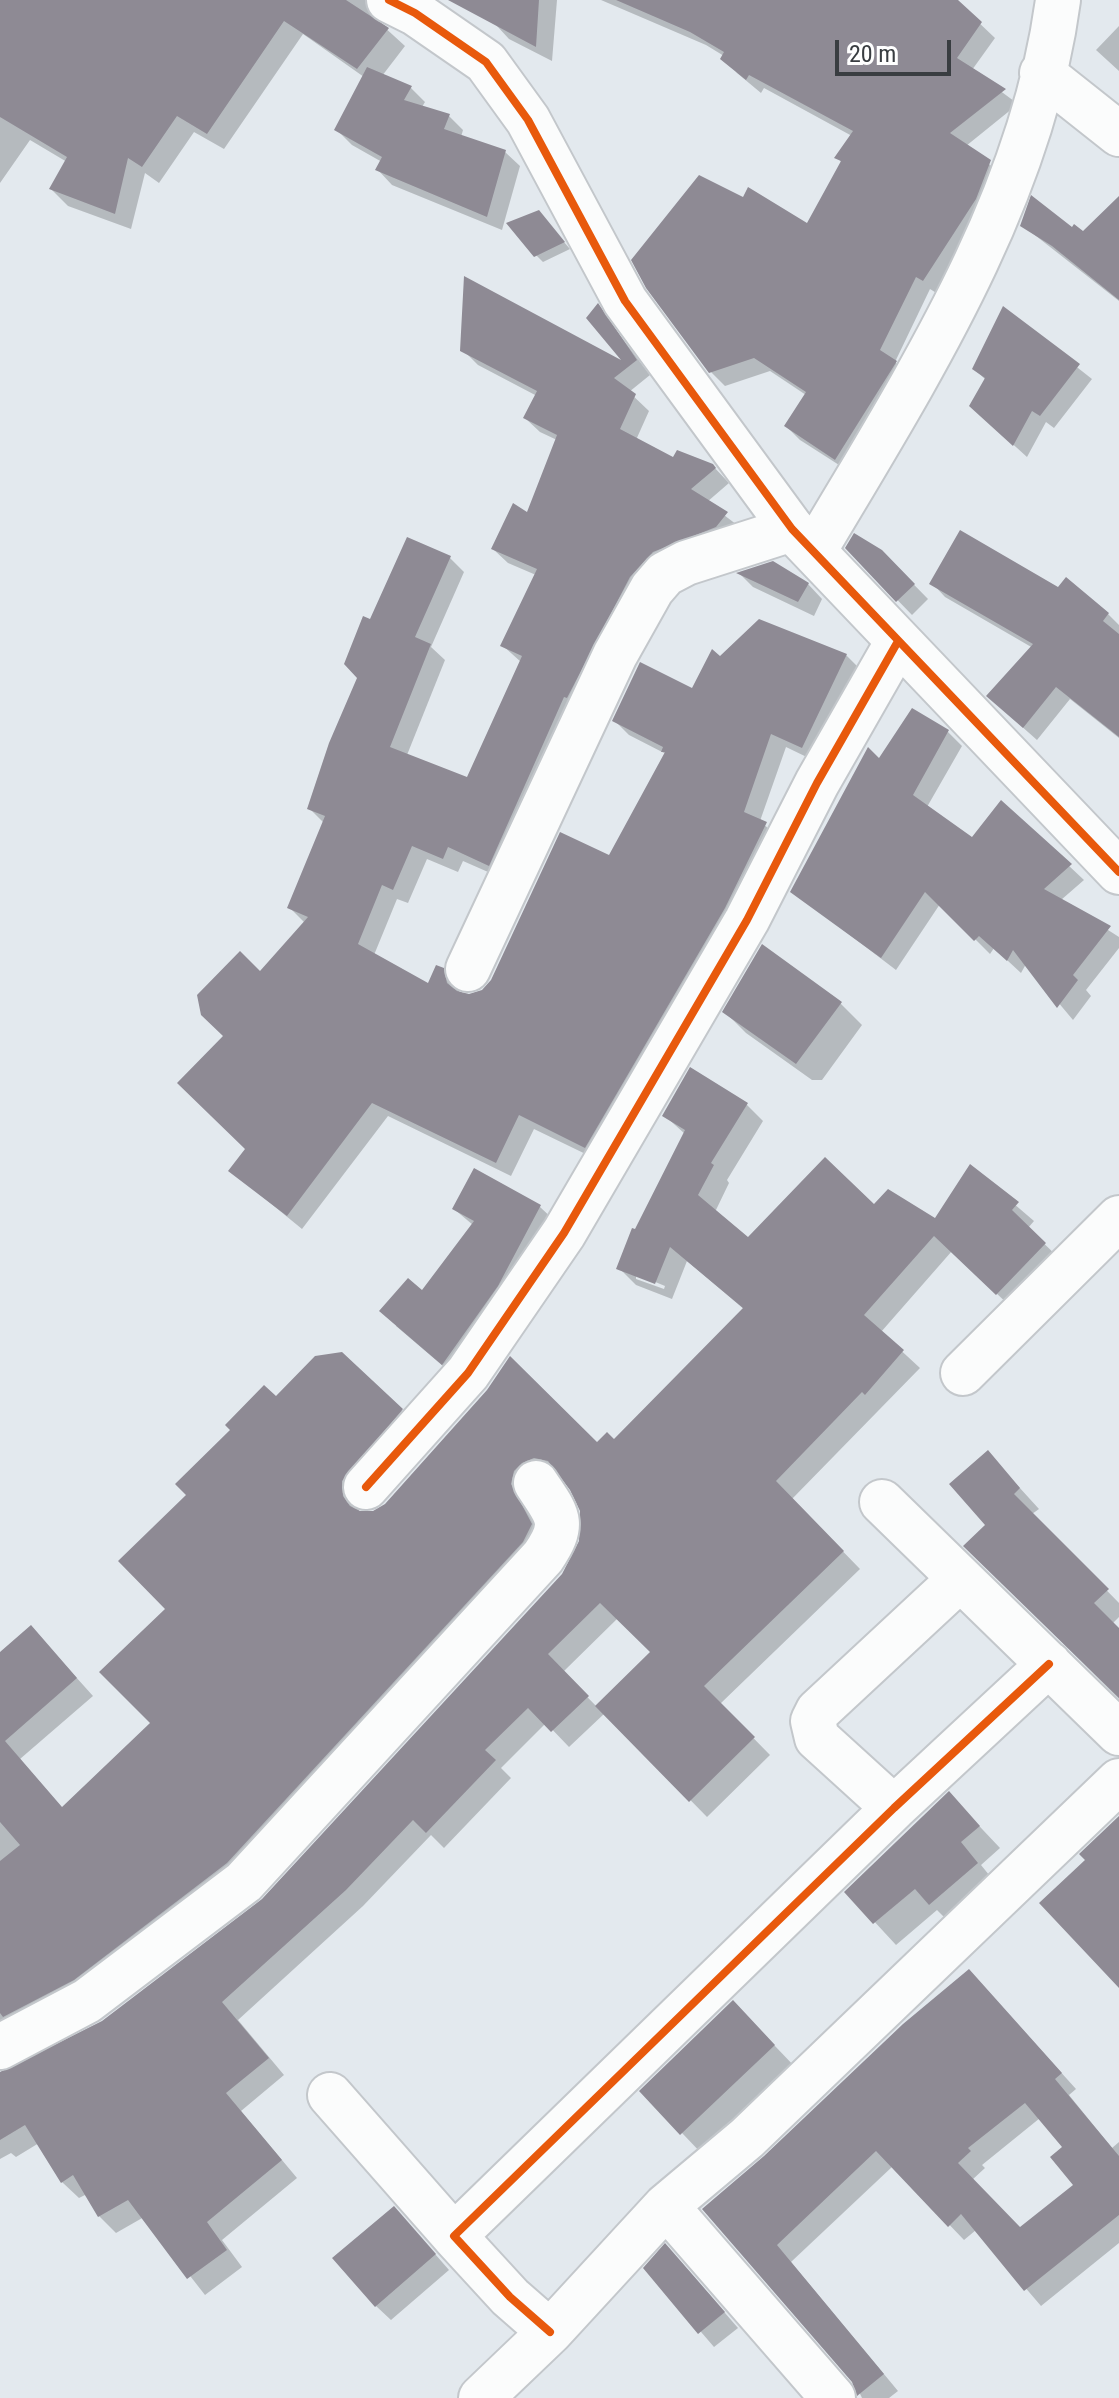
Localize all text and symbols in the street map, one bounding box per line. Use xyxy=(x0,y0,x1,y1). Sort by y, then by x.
scale bar xyxy=(839,24,955,74)
text: 20 m xyxy=(849,40,896,68)

